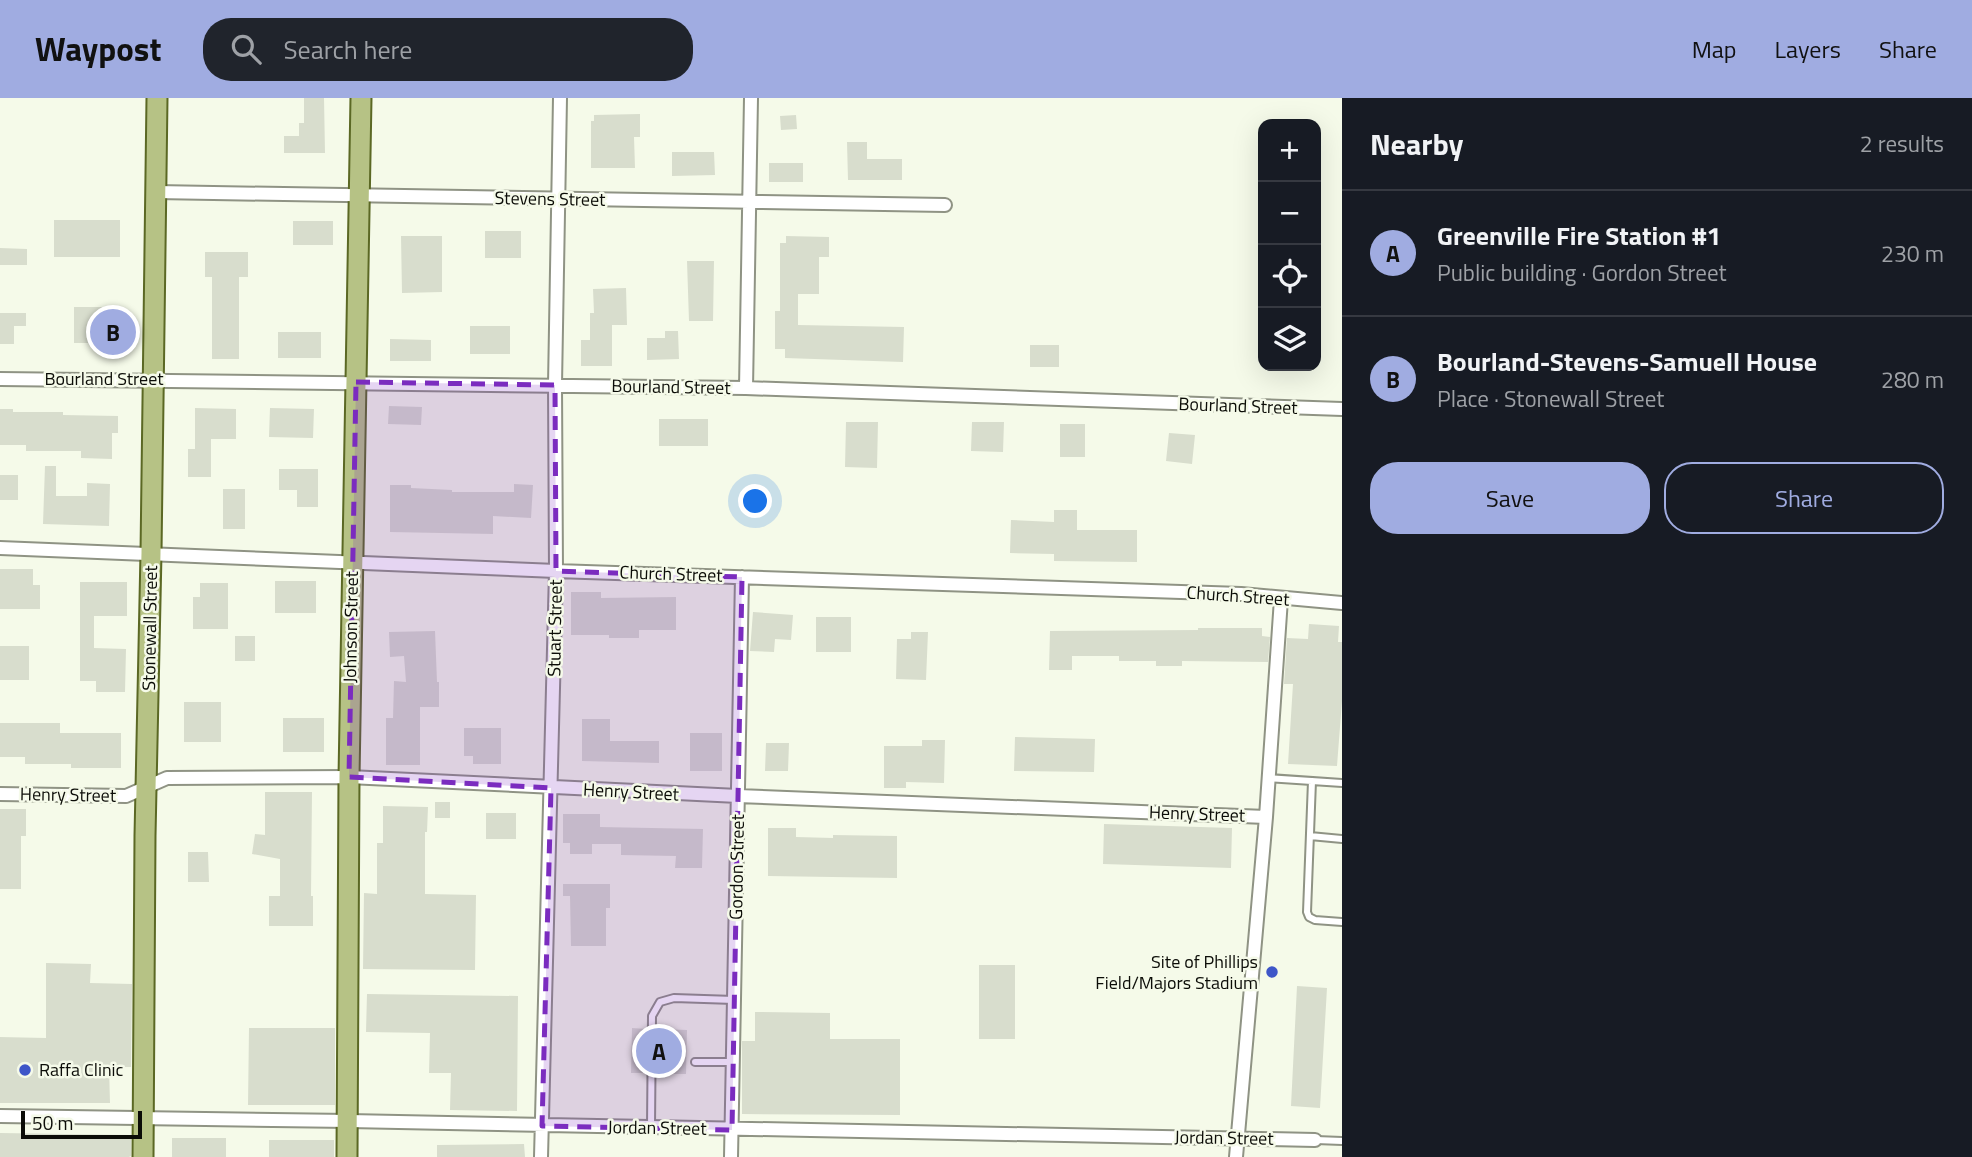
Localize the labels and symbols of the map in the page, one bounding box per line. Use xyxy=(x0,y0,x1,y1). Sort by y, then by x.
street label: Stevens Street xyxy=(494,184,606,213)
pin: B xyxy=(90,306,136,358)
street label: Bourland Street xyxy=(44,365,164,392)
street label: Bourland Street xyxy=(611,372,731,401)
street label: Bourland Street xyxy=(1178,390,1299,421)
your location xyxy=(738,484,772,518)
street label: Church Street xyxy=(619,558,724,589)
street label: Stonewall Street xyxy=(135,564,164,691)
street label: Johnson Street xyxy=(336,570,365,683)
street label: Stuart Street xyxy=(540,578,569,677)
street label: Church Street xyxy=(1186,578,1291,613)
street label: Henry Street xyxy=(582,776,680,808)
street label: Henry Street xyxy=(20,780,117,809)
street label: Henry Street xyxy=(1149,798,1246,829)
street label: Gordon Street xyxy=(722,813,751,920)
place label: Site of Phillips Field/Majors Stadium xyxy=(1095,948,1258,996)
marker: Site of Phillips Field/Majors Stadium xyxy=(1264,964,1280,980)
pin: A xyxy=(636,1025,682,1077)
place label: Raffa Clinic xyxy=(39,1056,123,1083)
marker: Raffa Clinic xyxy=(17,1062,33,1078)
scale bar xyxy=(21,1108,142,1140)
street label: Jordan Street xyxy=(607,1113,708,1142)
street label: Jordan Street xyxy=(1174,1123,1275,1152)

